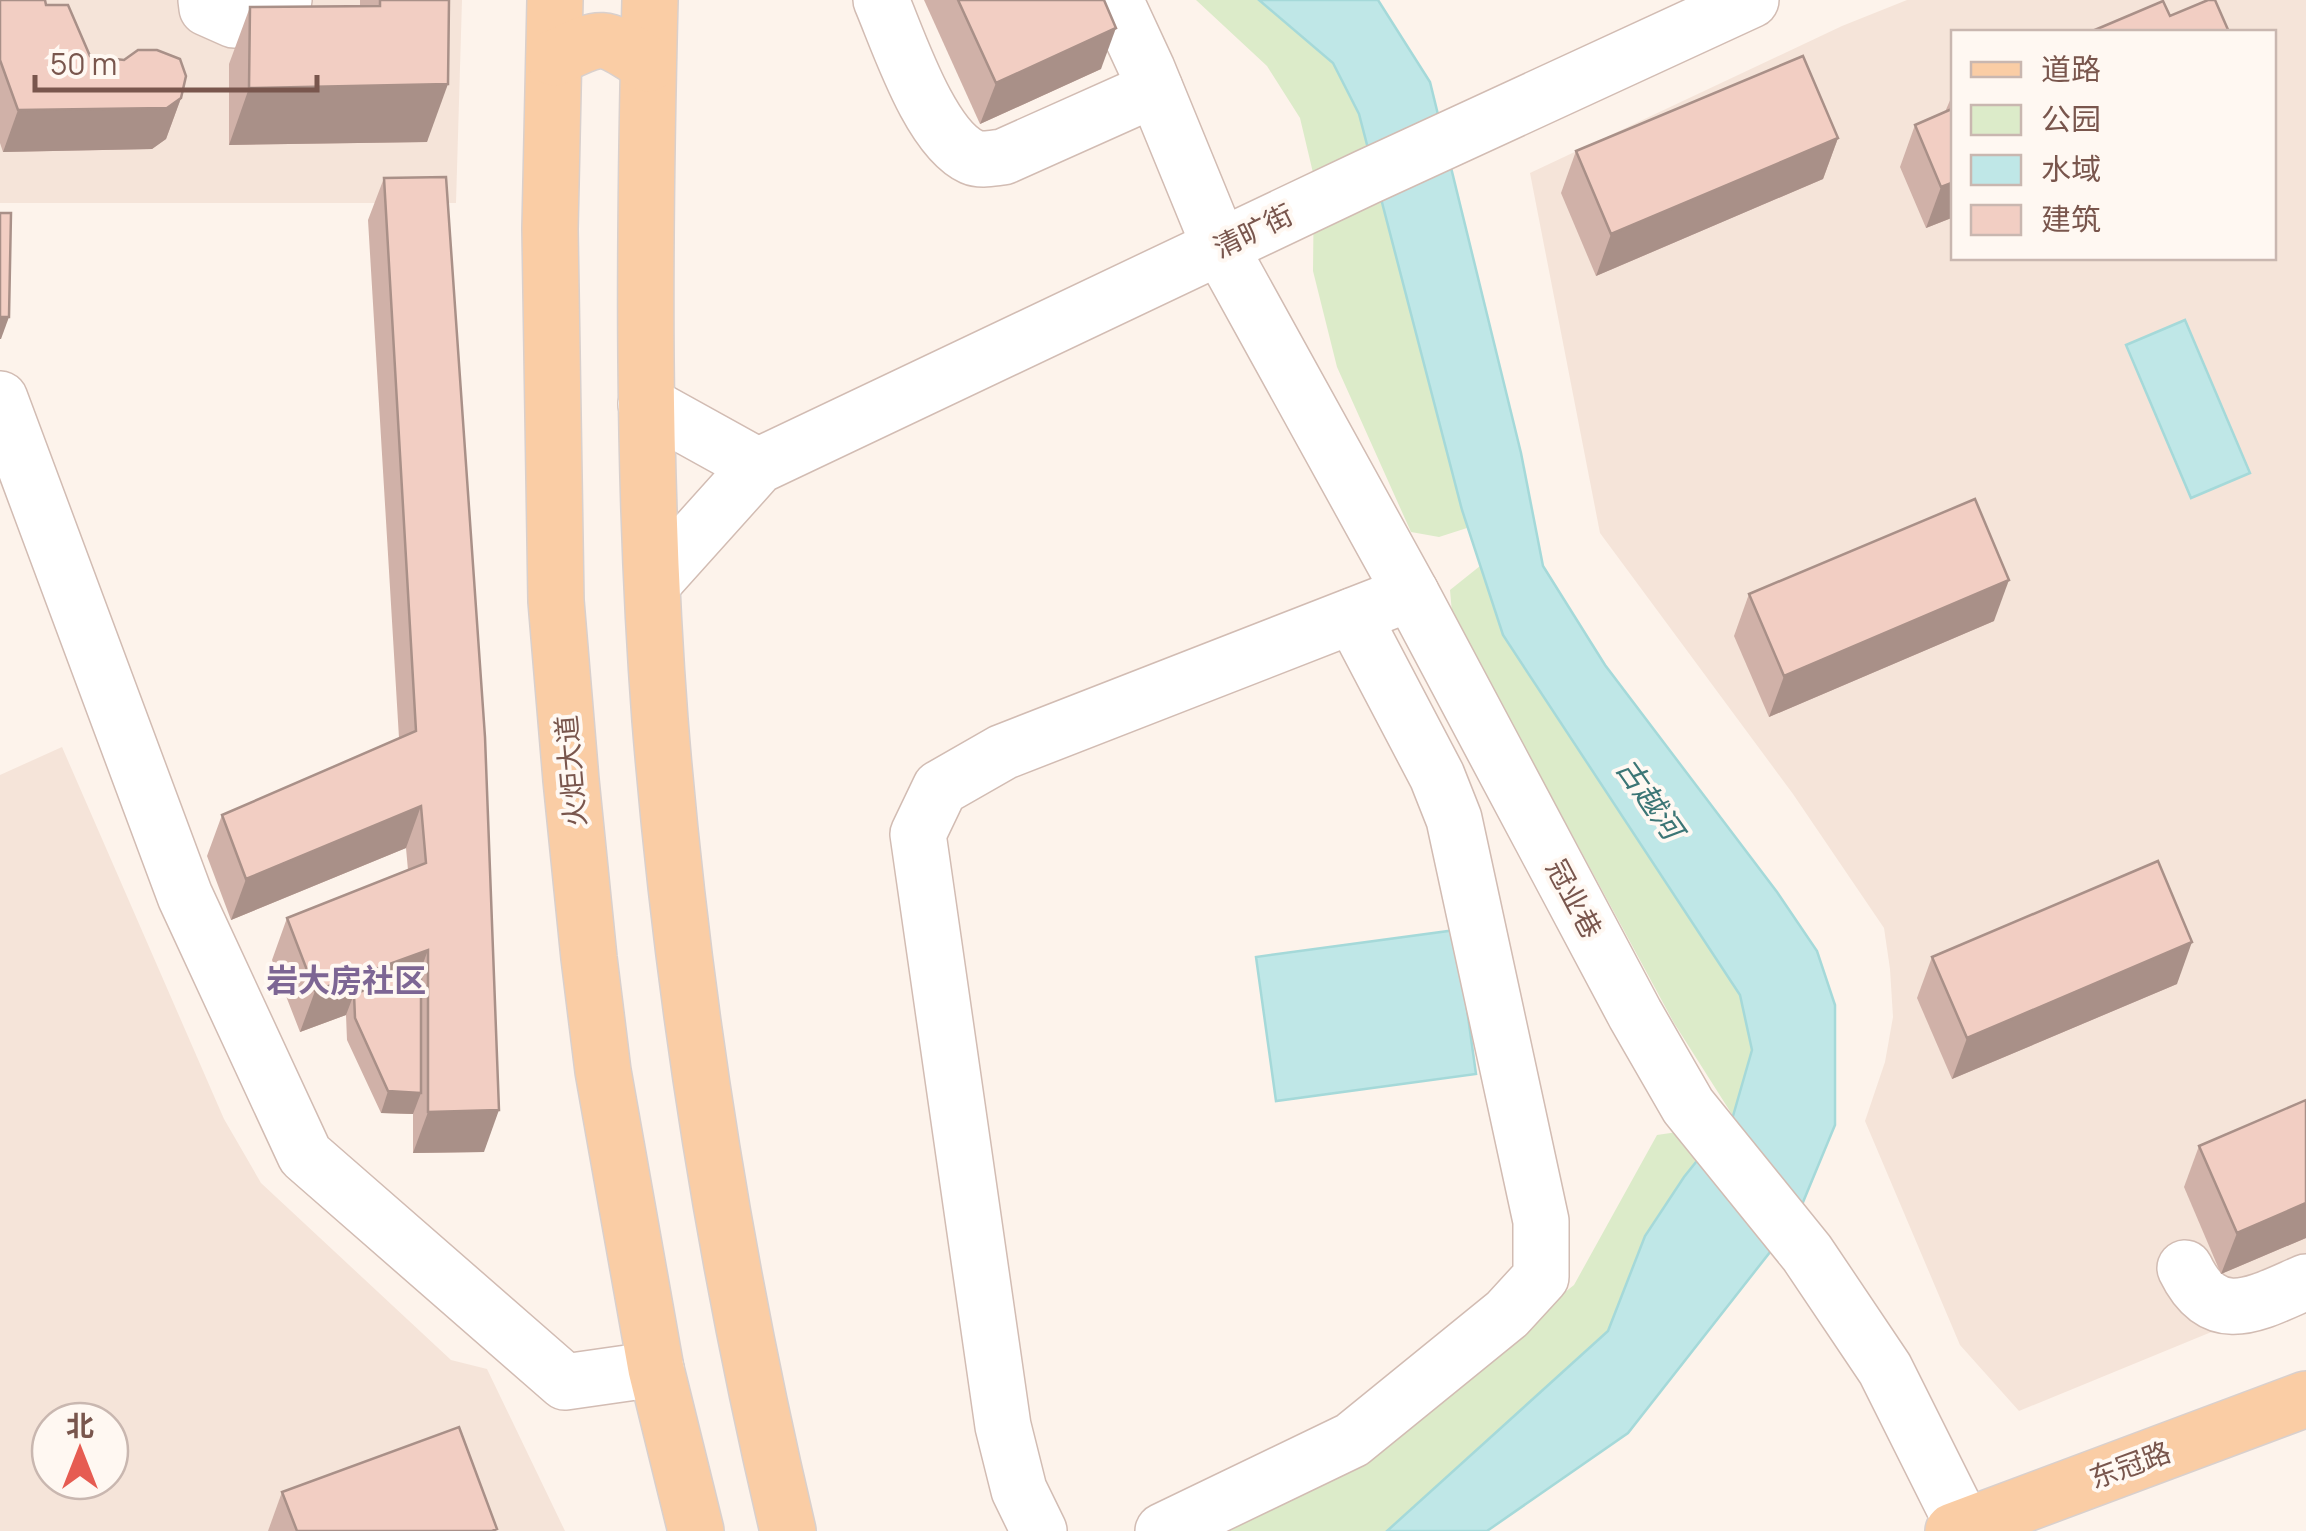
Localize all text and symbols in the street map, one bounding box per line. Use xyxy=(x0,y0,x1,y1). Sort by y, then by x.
scale bar xyxy=(35,30,318,92)
legend xyxy=(1951,30,2276,260)
text: 50 m xyxy=(50,43,117,84)
text: 道路 xyxy=(2041,48,2101,89)
text: 公园 xyxy=(2041,98,2101,139)
text: 水域 xyxy=(2041,148,2101,189)
street label: 清旷街 xyxy=(1206,195,1299,266)
text: 建筑 xyxy=(2041,198,2101,239)
street label: 火炬大道 xyxy=(546,714,594,829)
water label: 古越河 xyxy=(1608,750,1696,851)
street label: 冠业巷 xyxy=(1538,853,1611,945)
district label: 岩大房社区 xyxy=(266,958,426,1002)
north arrow xyxy=(30,1401,130,1501)
text: 北 xyxy=(66,1406,94,1444)
street label: 东冠路 xyxy=(2084,1432,2176,1496)

